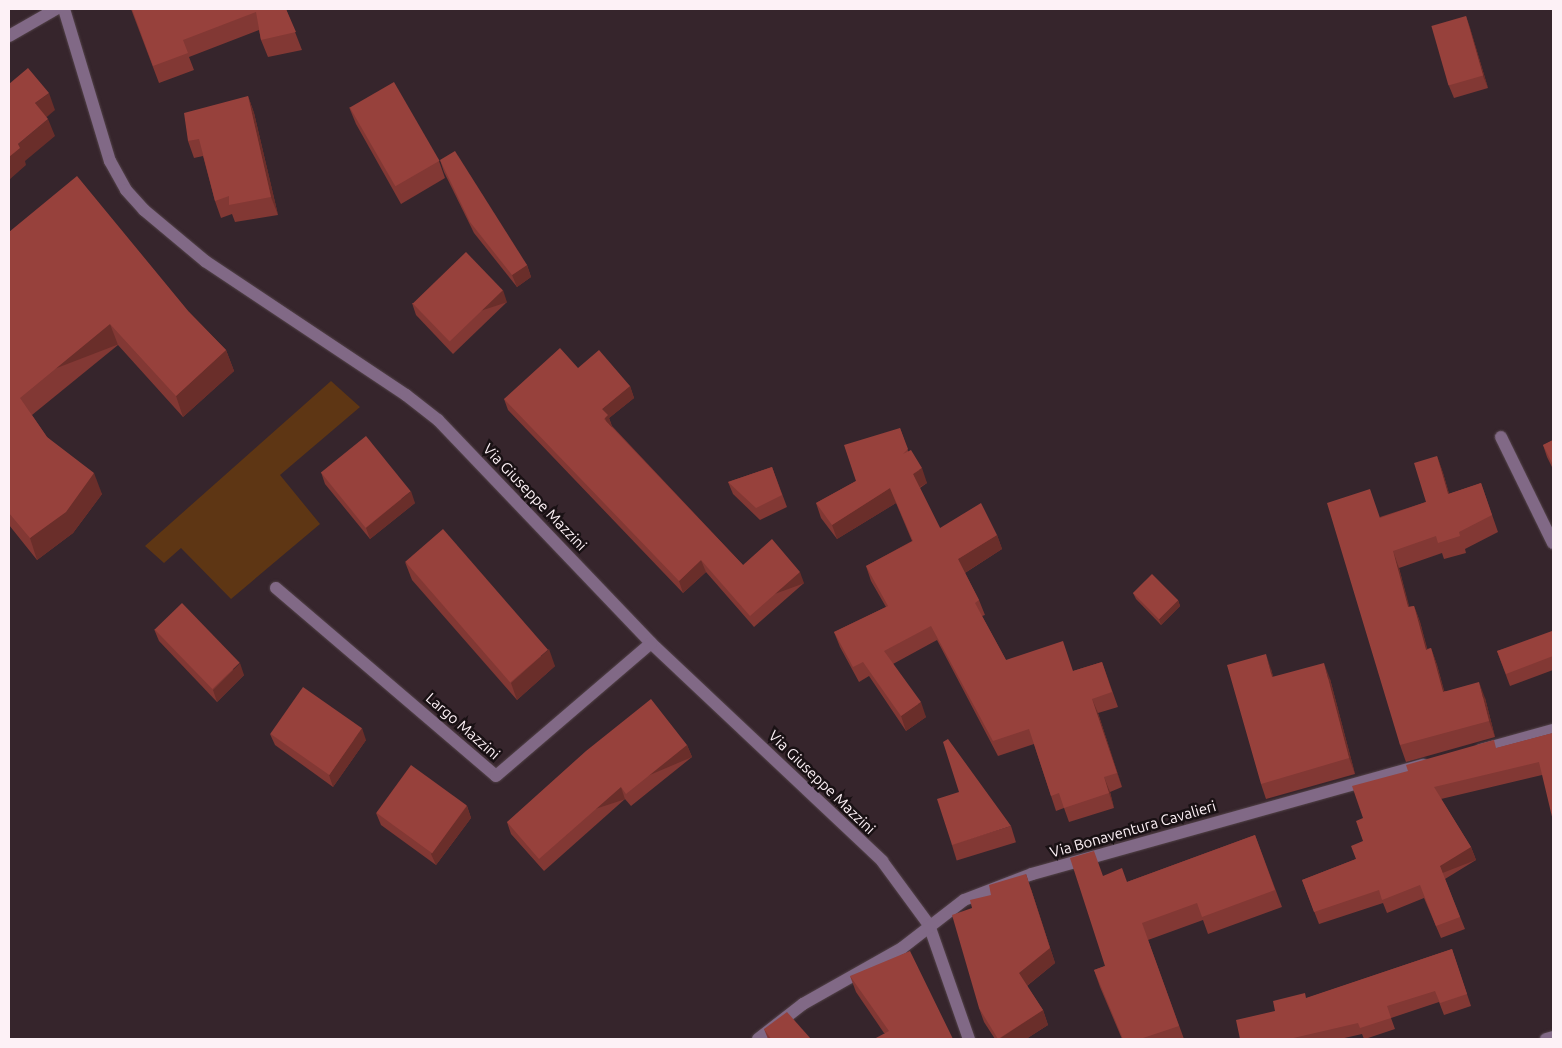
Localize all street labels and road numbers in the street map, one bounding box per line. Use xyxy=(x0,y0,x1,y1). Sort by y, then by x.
street label: Via Giuseppe Mazzini xyxy=(479,440,591,554)
street label: Largo Mazzini xyxy=(422,689,504,763)
street label: Via Giuseppe Mazzini xyxy=(765,726,879,838)
street label: Via Bonaventura Cavalieri xyxy=(1048,797,1218,861)

